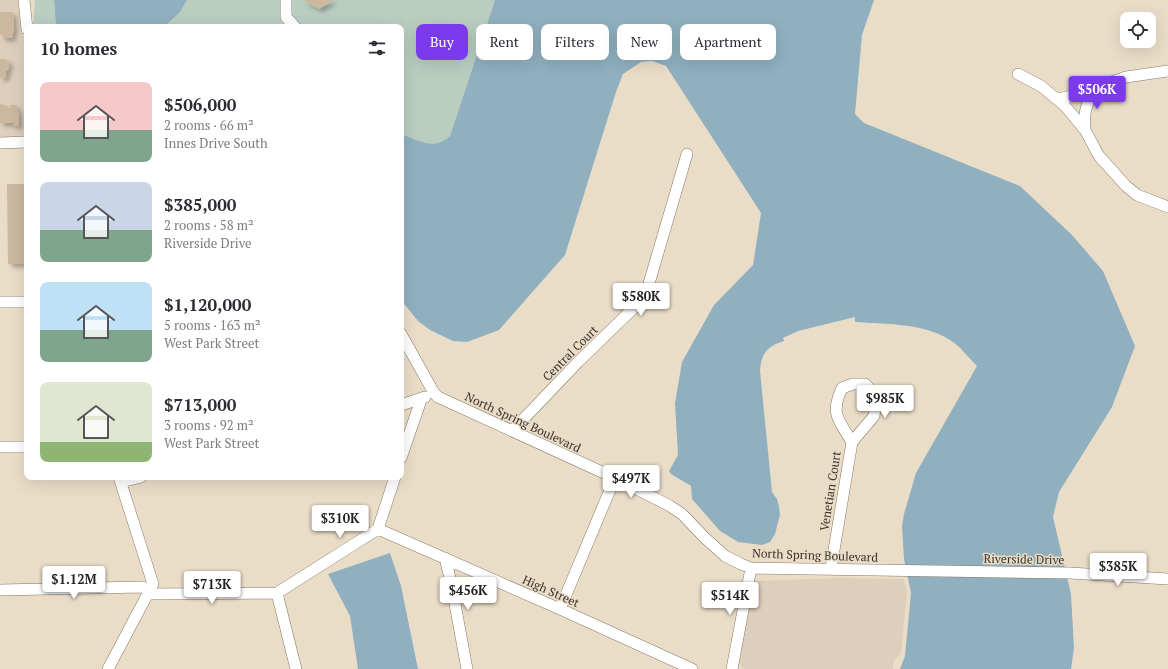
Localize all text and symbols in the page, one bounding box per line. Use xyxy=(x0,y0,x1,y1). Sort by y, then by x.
map controls xyxy=(1120,12,1156,48)
button: locate xyxy=(1120,12,1156,48)
chip: Buy xyxy=(416,24,468,60)
chip: Rent xyxy=(476,24,533,60)
chip: Filters xyxy=(541,24,609,60)
chip: New xyxy=(617,24,672,60)
chip: Apartment xyxy=(680,24,776,60)
text: 10 homes xyxy=(40,37,117,60)
icon: filters xyxy=(366,37,388,59)
pin: $506K xyxy=(1069,76,1125,110)
text: $506K xyxy=(1078,80,1116,98)
text: $506,000 xyxy=(164,93,236,116)
icon: home xyxy=(72,98,120,146)
text: 2 rooms · 66 m² xyxy=(164,116,254,134)
text: Innes Drive South xyxy=(164,134,268,152)
text: $385,000 xyxy=(164,193,236,216)
icon: home xyxy=(72,198,120,246)
text: 2 rooms · 58 m² xyxy=(164,216,254,234)
text: Riverside Drive xyxy=(164,234,252,252)
pin: $580K xyxy=(613,283,669,317)
text: $580K xyxy=(622,287,660,305)
text: $1,120,000 xyxy=(164,293,251,316)
icon: home xyxy=(72,298,120,346)
text: 5 rooms · 163 m² xyxy=(164,316,261,334)
street label: Central Court xyxy=(539,322,601,384)
text: West Park Street xyxy=(164,334,259,352)
pin: $985K xyxy=(857,385,913,419)
street label: North Spring Boulevard xyxy=(463,389,584,456)
text: $985K xyxy=(866,389,904,407)
text: $713,000 xyxy=(164,393,236,416)
icon: home xyxy=(72,398,120,446)
text: 3 rooms · 92 m² xyxy=(164,416,254,434)
text: West Park Street xyxy=(164,434,259,452)
street label: Venetian Court xyxy=(816,450,844,532)
pin: $497K xyxy=(603,465,659,499)
text: $497K xyxy=(612,469,650,487)
pin: $310K xyxy=(312,505,368,539)
text: $310K xyxy=(321,509,359,527)
street label: North Spring Boulevard xyxy=(752,545,879,565)
street label: Riverside Drive xyxy=(983,551,1065,567)
pin: $385K xyxy=(1090,553,1146,587)
text: $385K xyxy=(1099,557,1137,575)
pin: $1.12M xyxy=(41,566,107,600)
text: $1.12M xyxy=(51,570,97,588)
pin: $713K xyxy=(184,571,240,605)
street label: High Street xyxy=(520,572,582,610)
text: $713K xyxy=(193,575,231,593)
pin: $456K xyxy=(440,577,496,611)
text: $456K xyxy=(449,581,487,599)
pin: $514K xyxy=(702,582,758,616)
text: $514K xyxy=(711,586,749,604)

